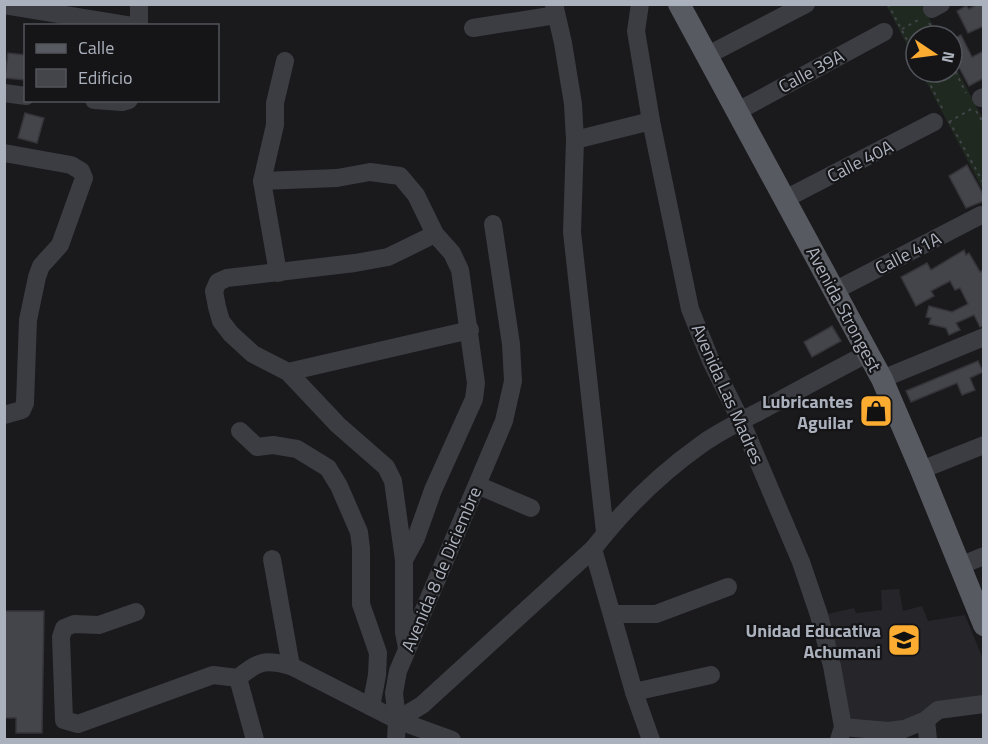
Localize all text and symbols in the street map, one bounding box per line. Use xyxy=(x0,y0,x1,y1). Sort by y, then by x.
legend xyxy=(24,24,219,102)
north arrow xyxy=(904,24,964,84)
text: Calle xyxy=(78,34,114,61)
street label: Calle 39A xyxy=(773,42,849,100)
text: N xyxy=(936,49,962,65)
text: Edificio xyxy=(78,64,132,91)
street label: Calle 40A xyxy=(822,133,898,189)
street label: Calle 41A xyxy=(870,225,946,281)
street label: Avenida Strongest xyxy=(800,242,889,377)
street label: Avenida Las Madres xyxy=(685,319,771,469)
place label: Lubricantes Aguilar xyxy=(762,388,853,436)
shop icon: Lubricantes Aguilar xyxy=(858,393,894,429)
street label: Avenida 8 de Diciembre xyxy=(394,482,488,656)
place label: Unidad Educativa Achumani xyxy=(746,617,881,665)
school or university icon: Unidad Educativa Achumani xyxy=(886,622,922,658)

